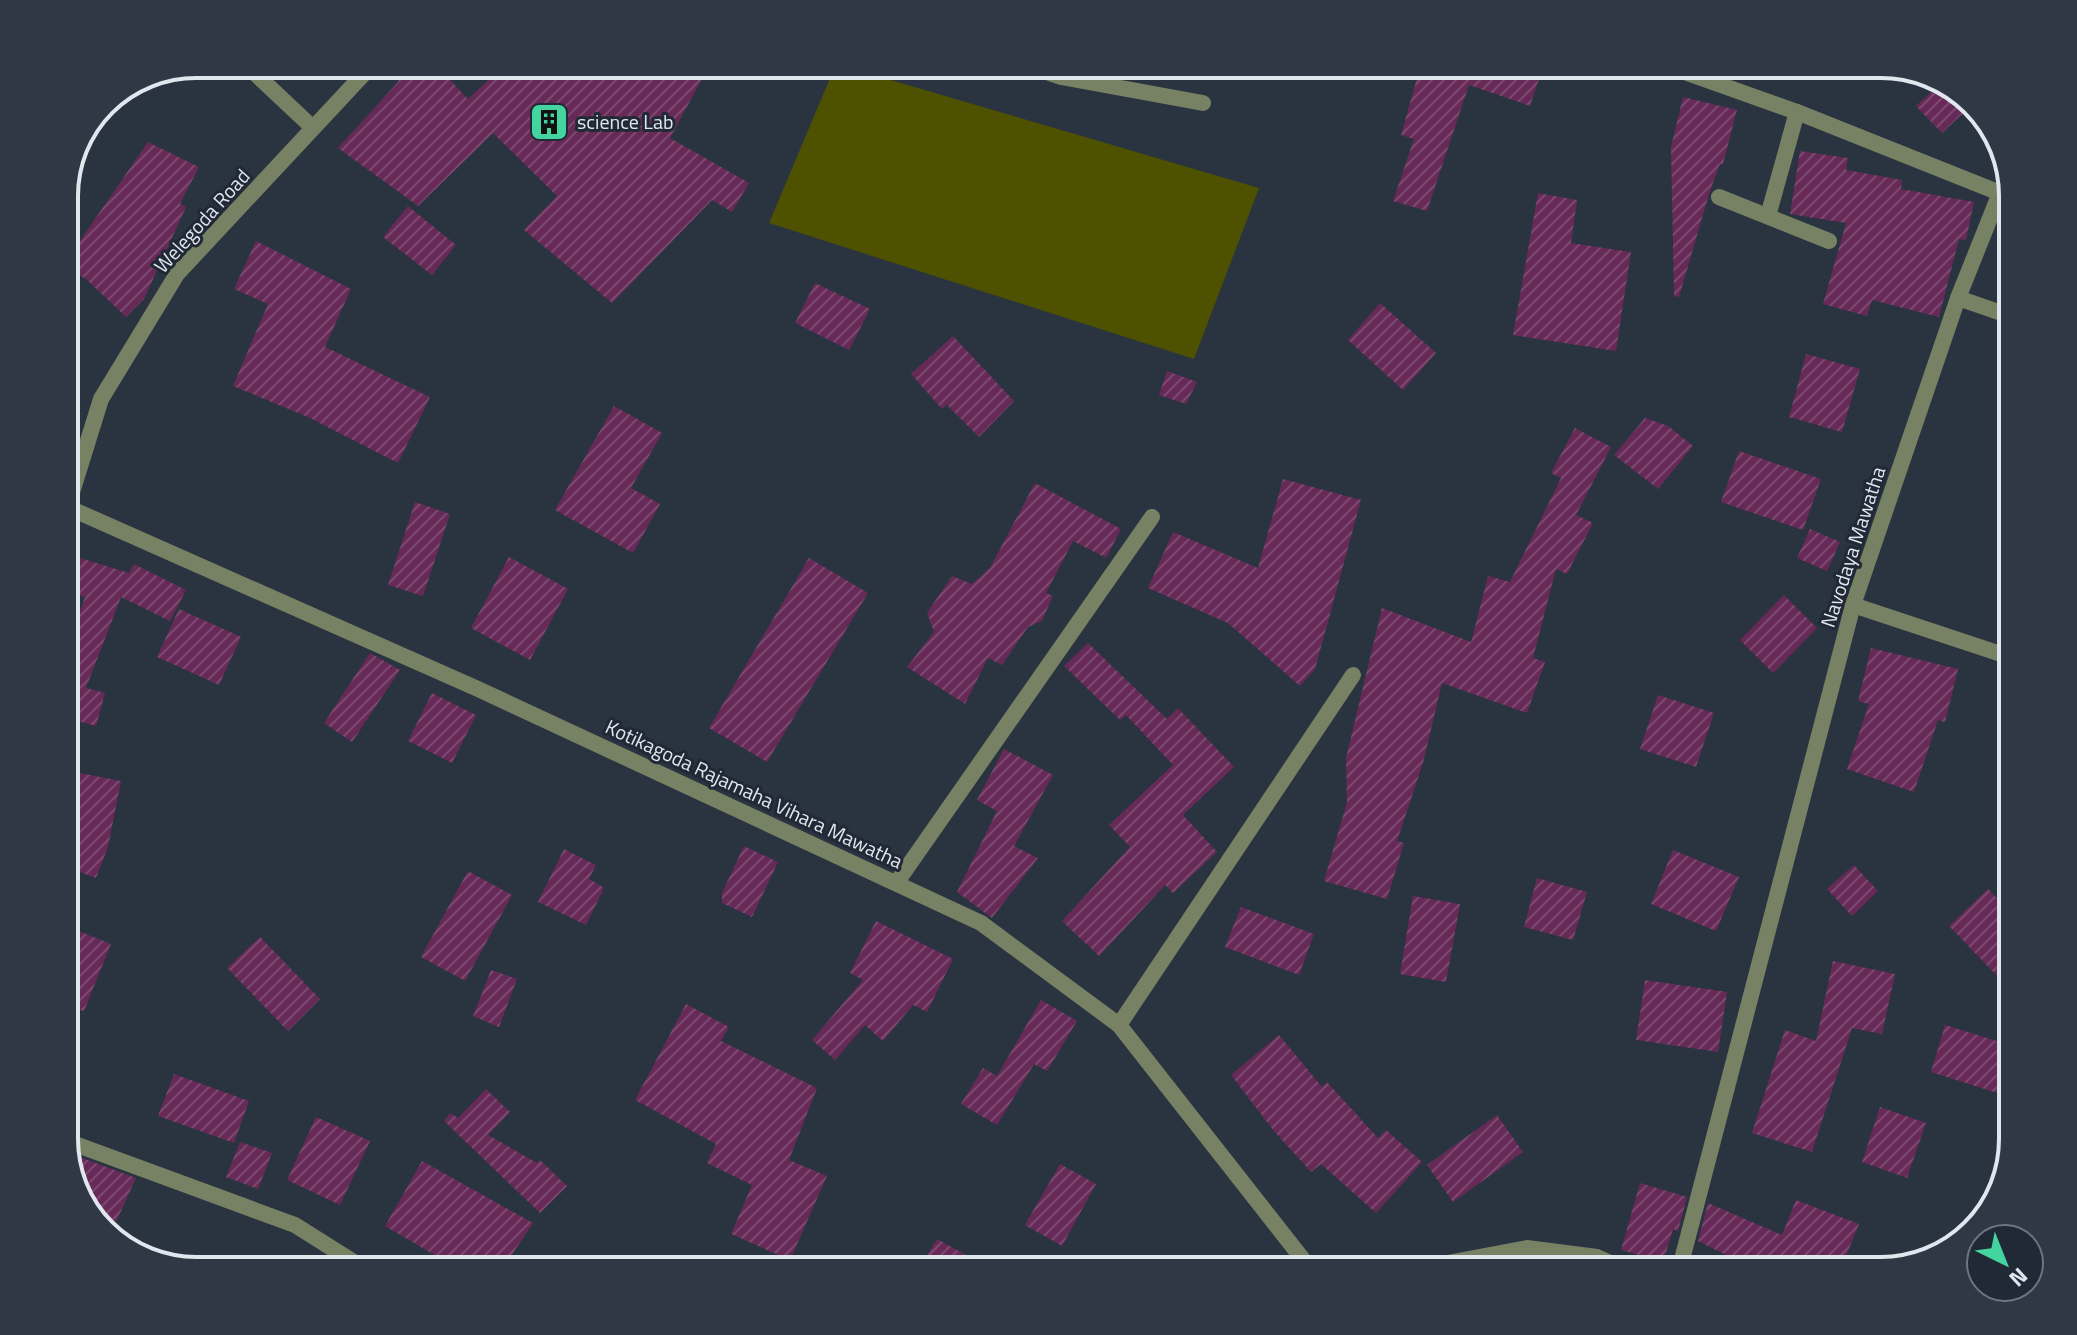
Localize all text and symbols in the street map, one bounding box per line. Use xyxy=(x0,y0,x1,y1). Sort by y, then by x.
building icon: science Lab xyxy=(528,101,570,143)
place label: science Lab xyxy=(577,106,673,137)
street label: Welegoda Road xyxy=(146,162,257,280)
street label: Navodaya Mawatha xyxy=(1812,462,1893,631)
street label: Kotikagoda Rajamaha Vihara Mawatha xyxy=(600,711,908,876)
north arrow xyxy=(1965,1223,2045,1303)
text: N xyxy=(2001,1260,2036,1295)

